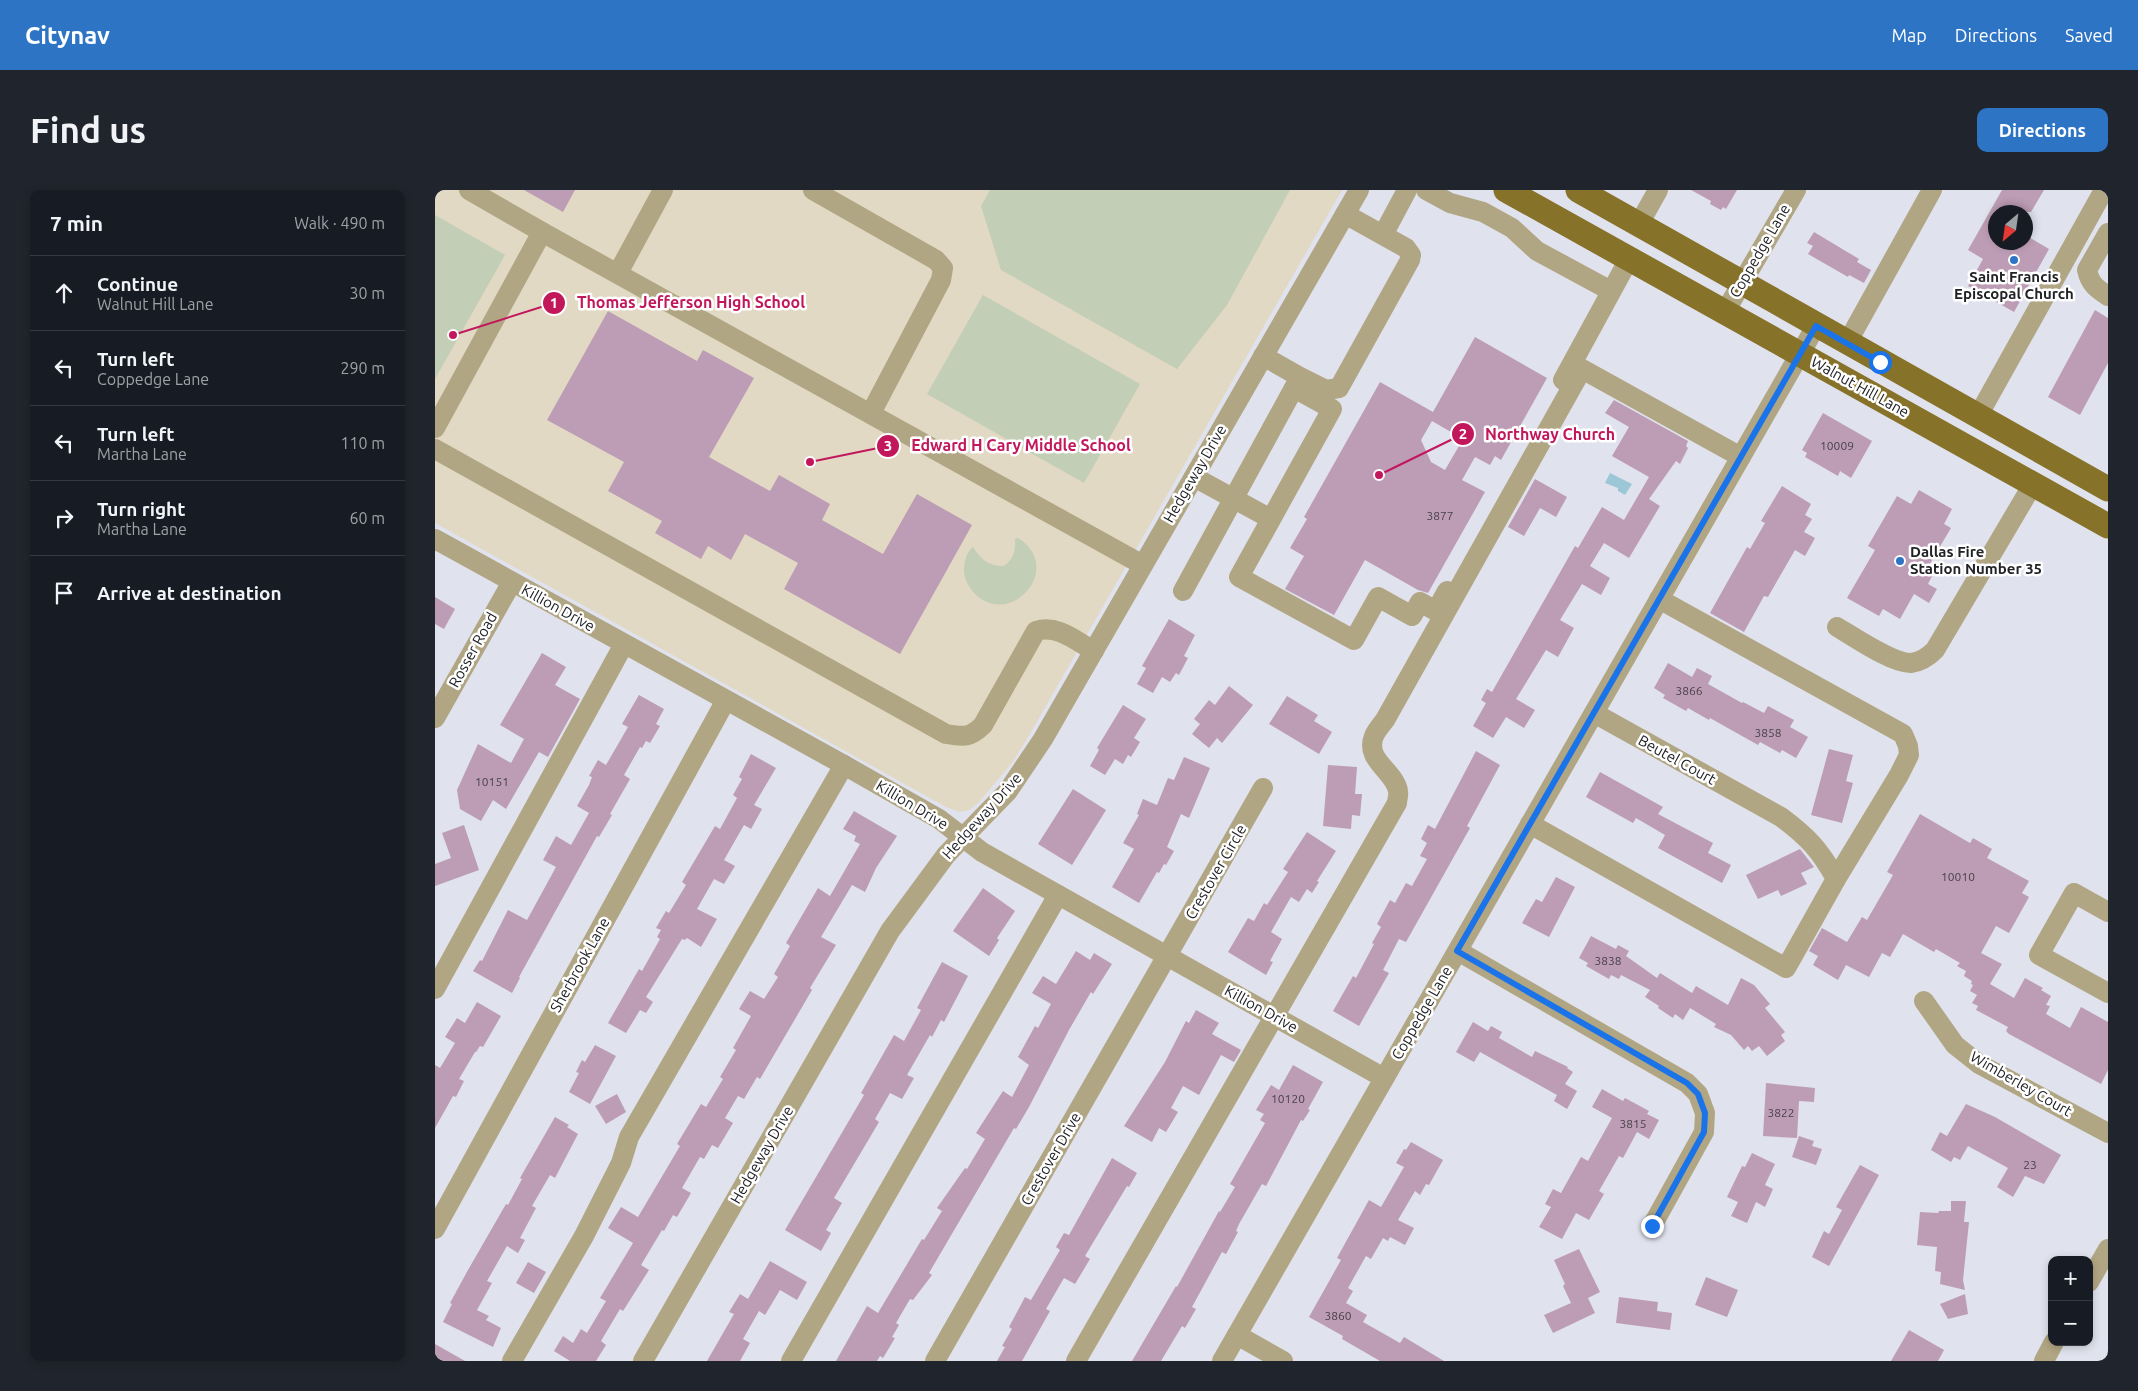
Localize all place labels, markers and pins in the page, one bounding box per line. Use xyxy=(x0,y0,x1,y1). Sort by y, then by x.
marker: Saint Francis Episcopal Church xyxy=(2008,254,2020,266)
place label: Saint Francis Episcopal Church xyxy=(1954,268,2074,302)
callout: Thomas Jefferson High School xyxy=(542,287,815,318)
callout: Northway Church xyxy=(1450,419,1625,450)
callout: Edward H Cary Middle School xyxy=(876,430,1140,461)
place label: Dallas Fire Station Number 35 xyxy=(1910,543,2042,577)
marker: Dallas Fire Station Number 35 xyxy=(1894,555,1906,567)

